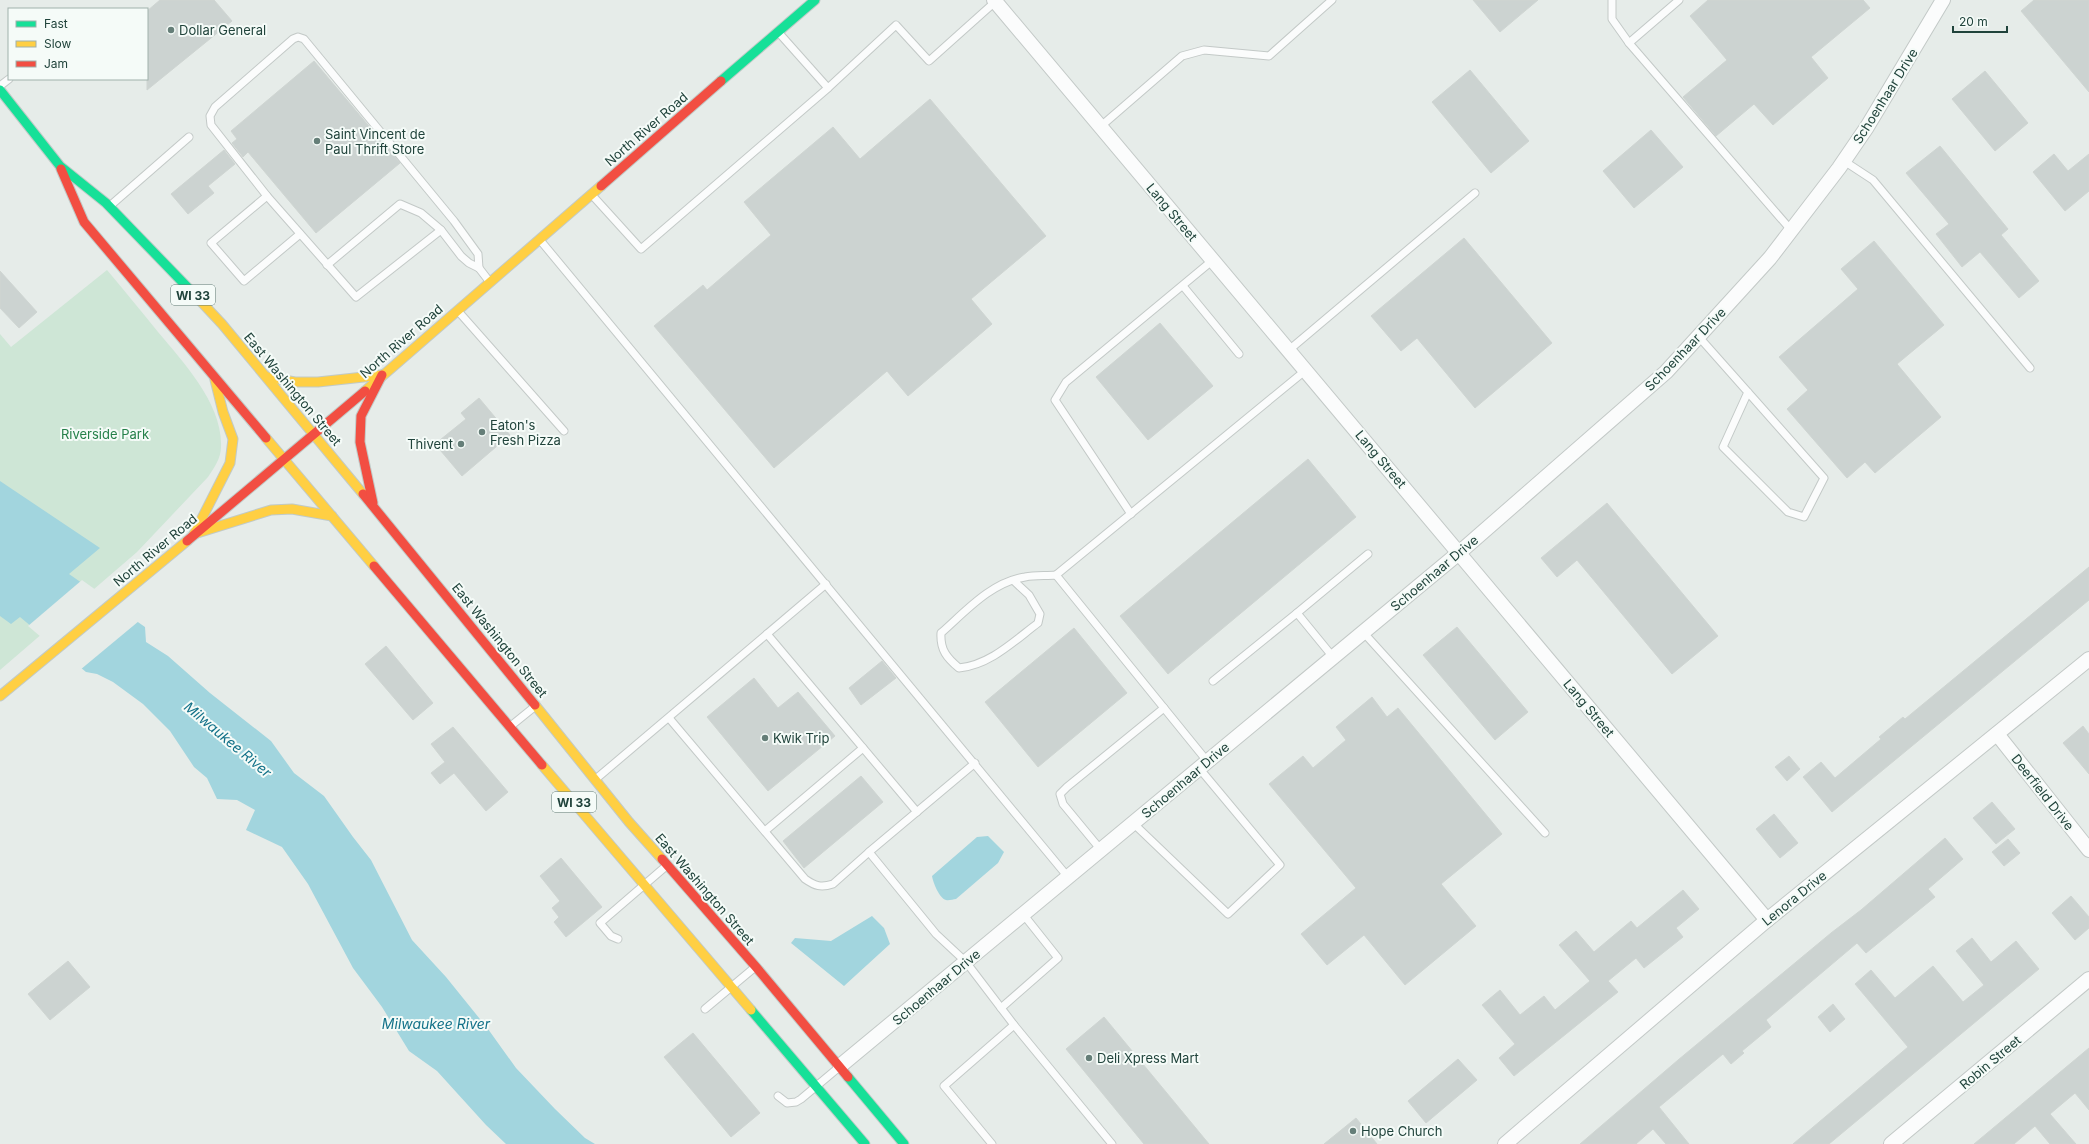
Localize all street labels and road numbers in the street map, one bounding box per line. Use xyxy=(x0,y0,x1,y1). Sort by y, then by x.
street label: Schoenhaar Drive xyxy=(1849,45,1921,147)
street label: North River Road xyxy=(601,89,691,169)
street label: Lang Street xyxy=(1143,180,1201,244)
road number: WI 33 xyxy=(171,285,215,305)
street label: North River Road xyxy=(356,301,446,381)
street label: Schoenhaar Drive xyxy=(1641,304,1729,394)
street label: East Washington Street xyxy=(241,329,345,449)
street label: Lang Street xyxy=(1352,427,1410,491)
street label: North River Road xyxy=(110,510,200,590)
street label: Schoenhaar Drive xyxy=(1387,532,1481,614)
street label: East Washington Street xyxy=(449,580,551,700)
street label: Lang Street xyxy=(1560,676,1618,740)
street label: Schoenhaar Drive xyxy=(1138,739,1232,821)
street label: Deerfield Drive xyxy=(2008,751,2078,833)
road number: WI 33 xyxy=(552,792,596,812)
street label: East Washington Street xyxy=(652,830,758,948)
street label: Lenora Drive xyxy=(1758,867,1830,929)
street label: Schoenhaar Drive xyxy=(889,946,983,1028)
street label: Robin Street xyxy=(1956,1032,2024,1092)

